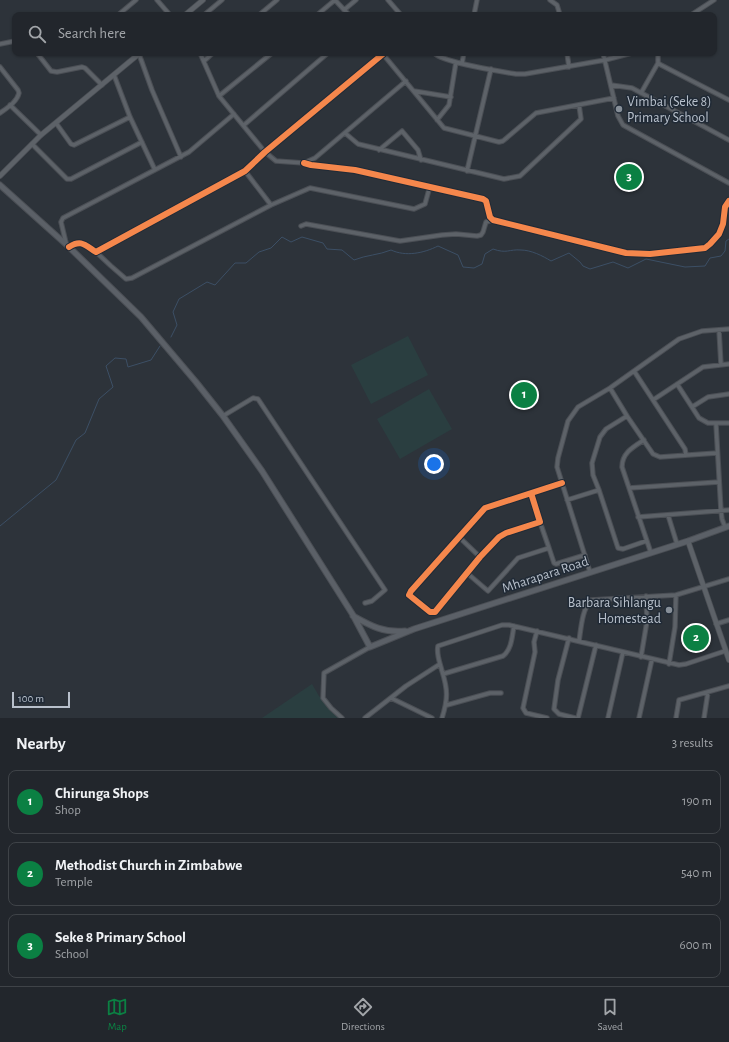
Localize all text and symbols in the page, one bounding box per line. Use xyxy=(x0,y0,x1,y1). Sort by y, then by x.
search box xyxy=(12,12,717,56)
icon: search xyxy=(26,23,48,45)
text: Search here xyxy=(58,26,126,41)
place label: Vimbai (Seke 8) Primary School xyxy=(627,95,712,125)
marker: Vimbai (Seke 8) Primary School xyxy=(614,104,624,114)
pin: 3 xyxy=(616,162,642,192)
pin: 1 xyxy=(511,380,537,410)
your location xyxy=(424,454,444,474)
street label: Mharapara Road xyxy=(500,554,590,596)
place label: Barbara Sihlangu Homestead xyxy=(568,596,661,626)
marker: Barbara Sihlangu Homestead xyxy=(664,605,674,615)
pin: 2 xyxy=(683,623,709,653)
scale bar xyxy=(12,690,70,709)
text: 100 m xyxy=(18,693,44,704)
text: Nearby xyxy=(16,735,66,752)
text: 3 results xyxy=(672,737,713,750)
text: Chirunga Shops xyxy=(55,786,149,801)
text: 1 xyxy=(28,795,32,808)
text: 190 m xyxy=(682,795,712,808)
text: Shop xyxy=(55,804,81,817)
text: Methodist Church in Zimbabwe xyxy=(55,858,242,873)
text: 2 xyxy=(27,867,33,880)
text: 540 m xyxy=(681,867,712,880)
text: Temple xyxy=(55,876,93,889)
text: Seke 8 Primary School xyxy=(55,930,186,945)
text: 3 xyxy=(27,939,33,952)
text: 600 m xyxy=(680,939,712,952)
text: School xyxy=(55,948,89,961)
tab: Map xyxy=(106,996,128,1033)
tab: Directions xyxy=(341,996,385,1033)
tab: Saved xyxy=(597,996,623,1033)

